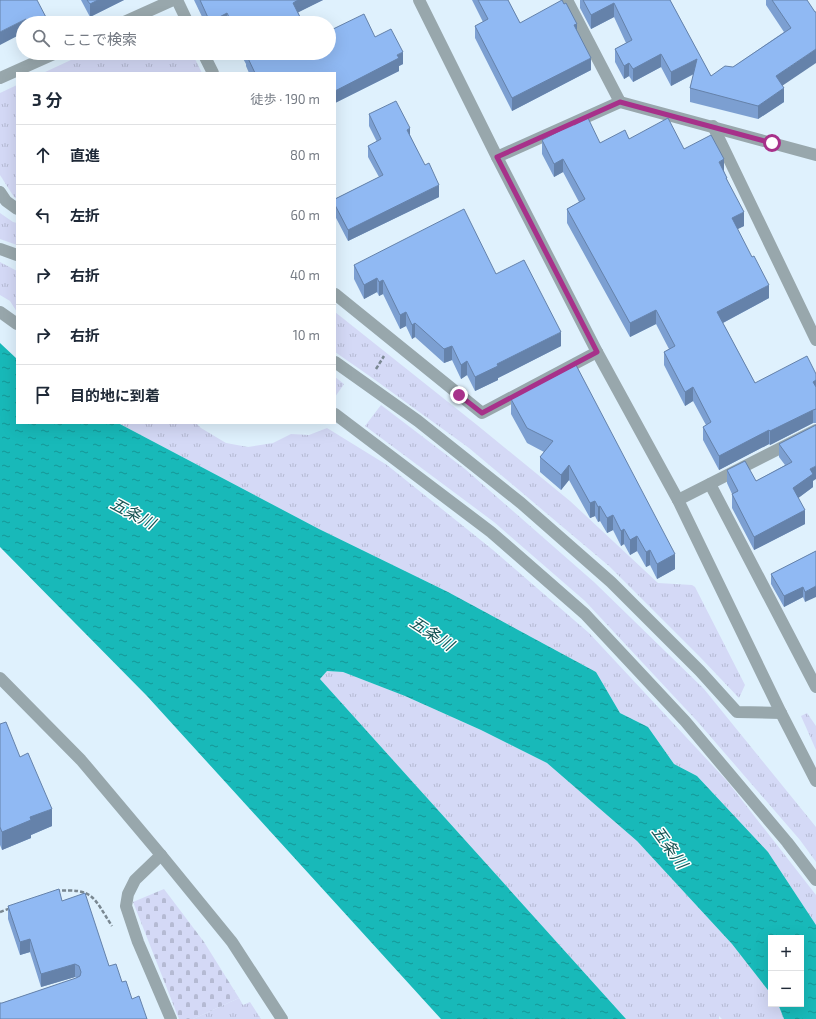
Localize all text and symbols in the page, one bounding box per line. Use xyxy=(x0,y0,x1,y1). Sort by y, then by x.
search box xyxy=(16,16,336,60)
icon: search xyxy=(30,27,52,49)
text: ここで検索 xyxy=(62,30,137,48)
text: 3 分 xyxy=(32,89,62,109)
text: 徒歩 · 190 m xyxy=(250,91,320,107)
route start xyxy=(763,134,781,152)
icon: ahead xyxy=(32,144,54,166)
text: 直進 xyxy=(70,146,100,164)
text: 80 m xyxy=(290,147,320,163)
icon: left xyxy=(32,204,54,226)
text: 左折 xyxy=(70,206,100,224)
text: 60 m xyxy=(290,207,320,223)
icon: right xyxy=(32,264,54,286)
text: 右折 xyxy=(70,266,100,284)
text: 40 m xyxy=(290,267,320,283)
icon: right xyxy=(32,324,54,346)
text: 右折 xyxy=(70,326,100,344)
text: 10 m xyxy=(293,327,320,343)
icon: arrive xyxy=(32,384,54,406)
text: 目的地に到着 xyxy=(70,386,160,404)
route end xyxy=(450,386,468,404)
water label: 五条川 xyxy=(108,493,161,533)
water label: 五条川 xyxy=(407,612,459,655)
water label: 五条川 xyxy=(649,822,693,873)
map controls xyxy=(768,935,804,1007)
button: + xyxy=(768,935,804,971)
button: − xyxy=(768,971,804,1007)

